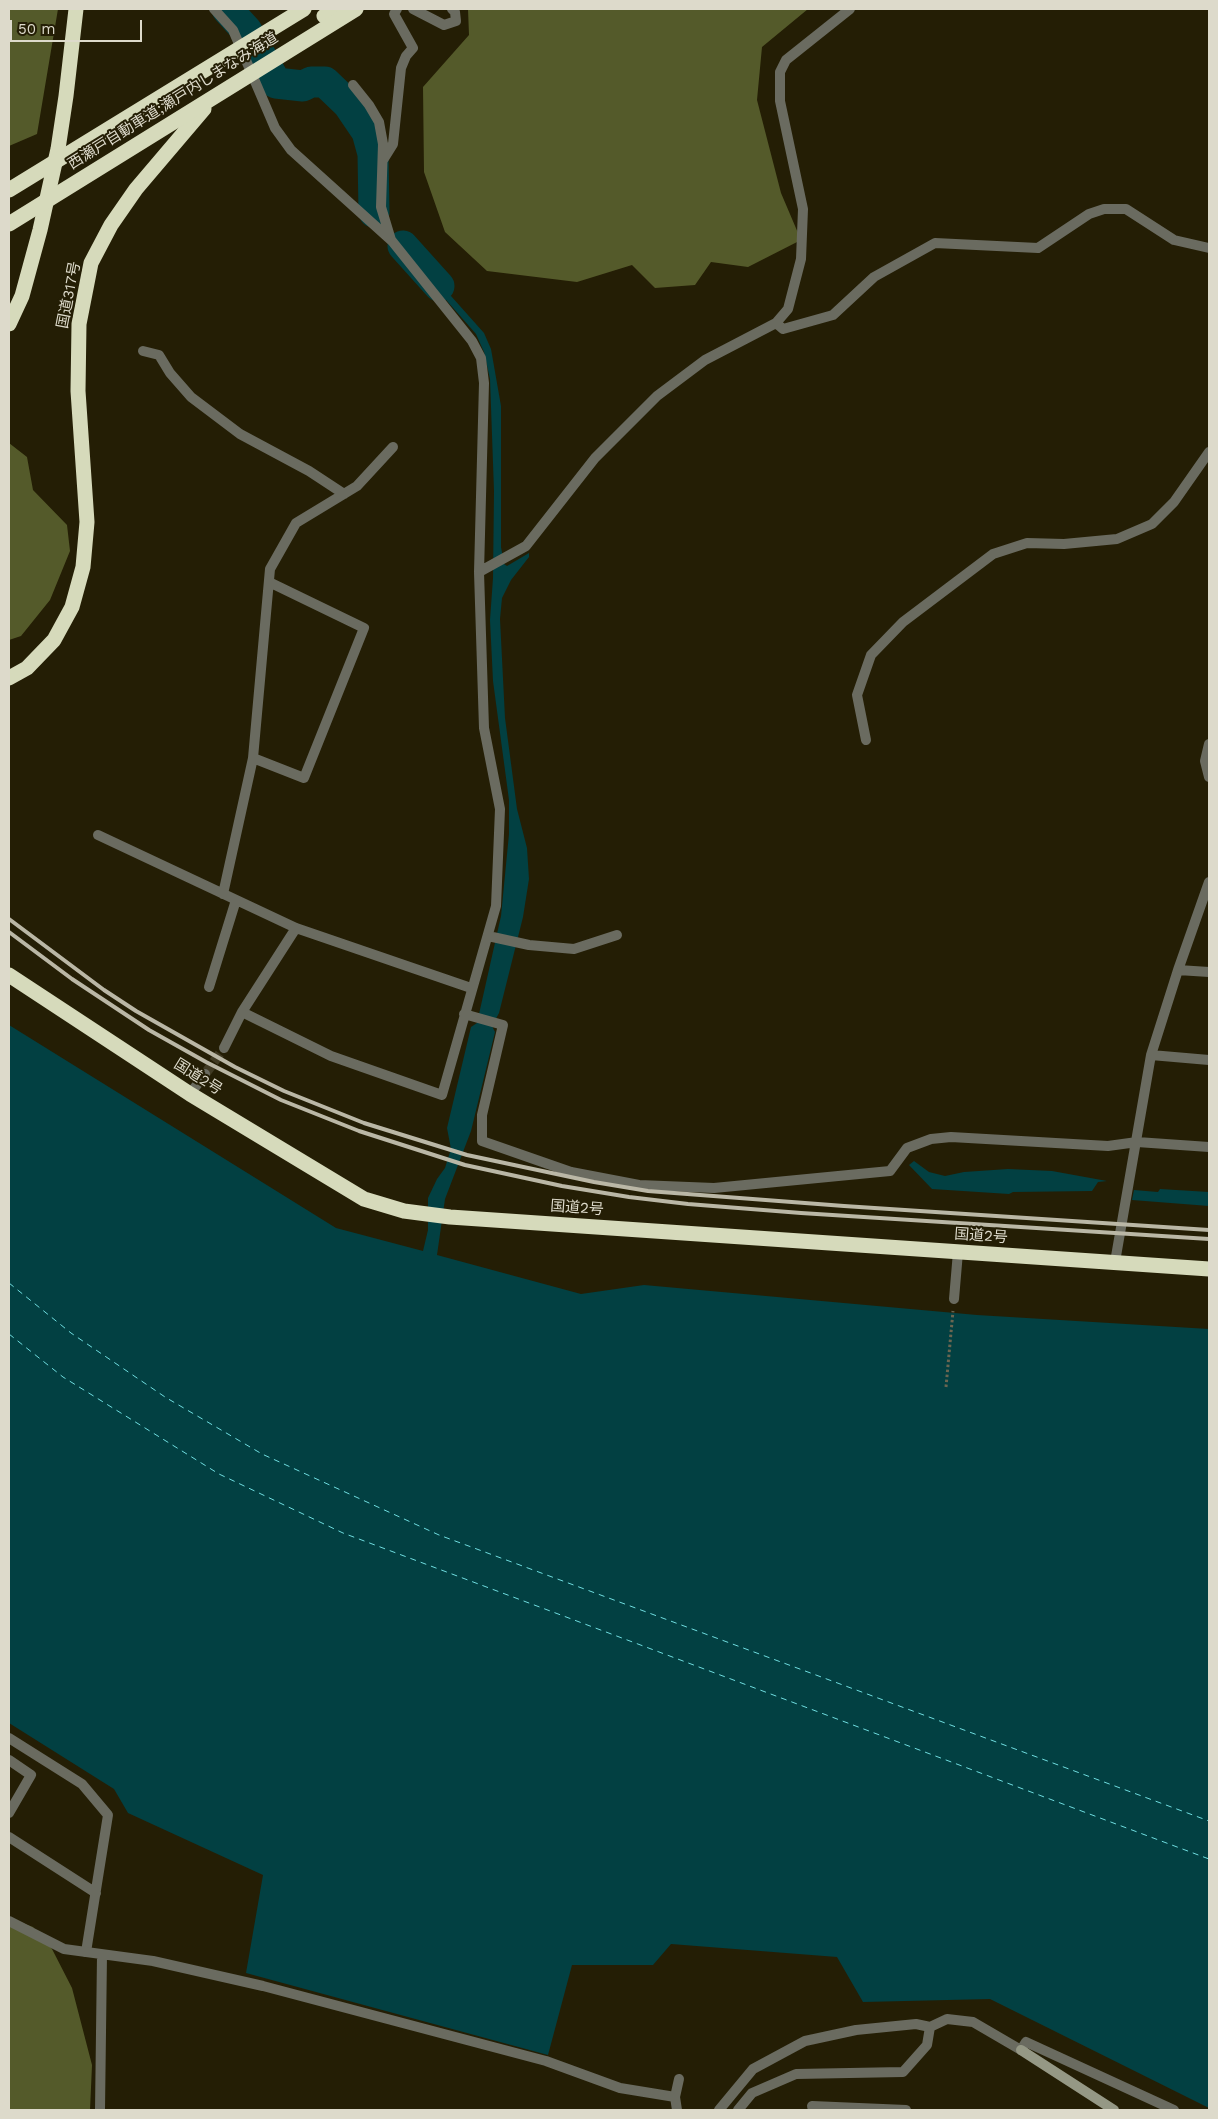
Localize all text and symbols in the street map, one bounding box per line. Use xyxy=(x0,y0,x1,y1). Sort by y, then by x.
scale bar xyxy=(12,10,145,42)
text: 50 m xyxy=(18,20,55,38)
street label: 西瀬戸自動車道;瀬戸内しまなみ海道 xyxy=(65,29,281,173)
street label: 国道317号 xyxy=(54,260,84,330)
street label: 国道2号 xyxy=(170,1055,226,1099)
street label: 国道2号 xyxy=(550,1197,604,1219)
street label: 国道2号 xyxy=(954,1225,1008,1247)

